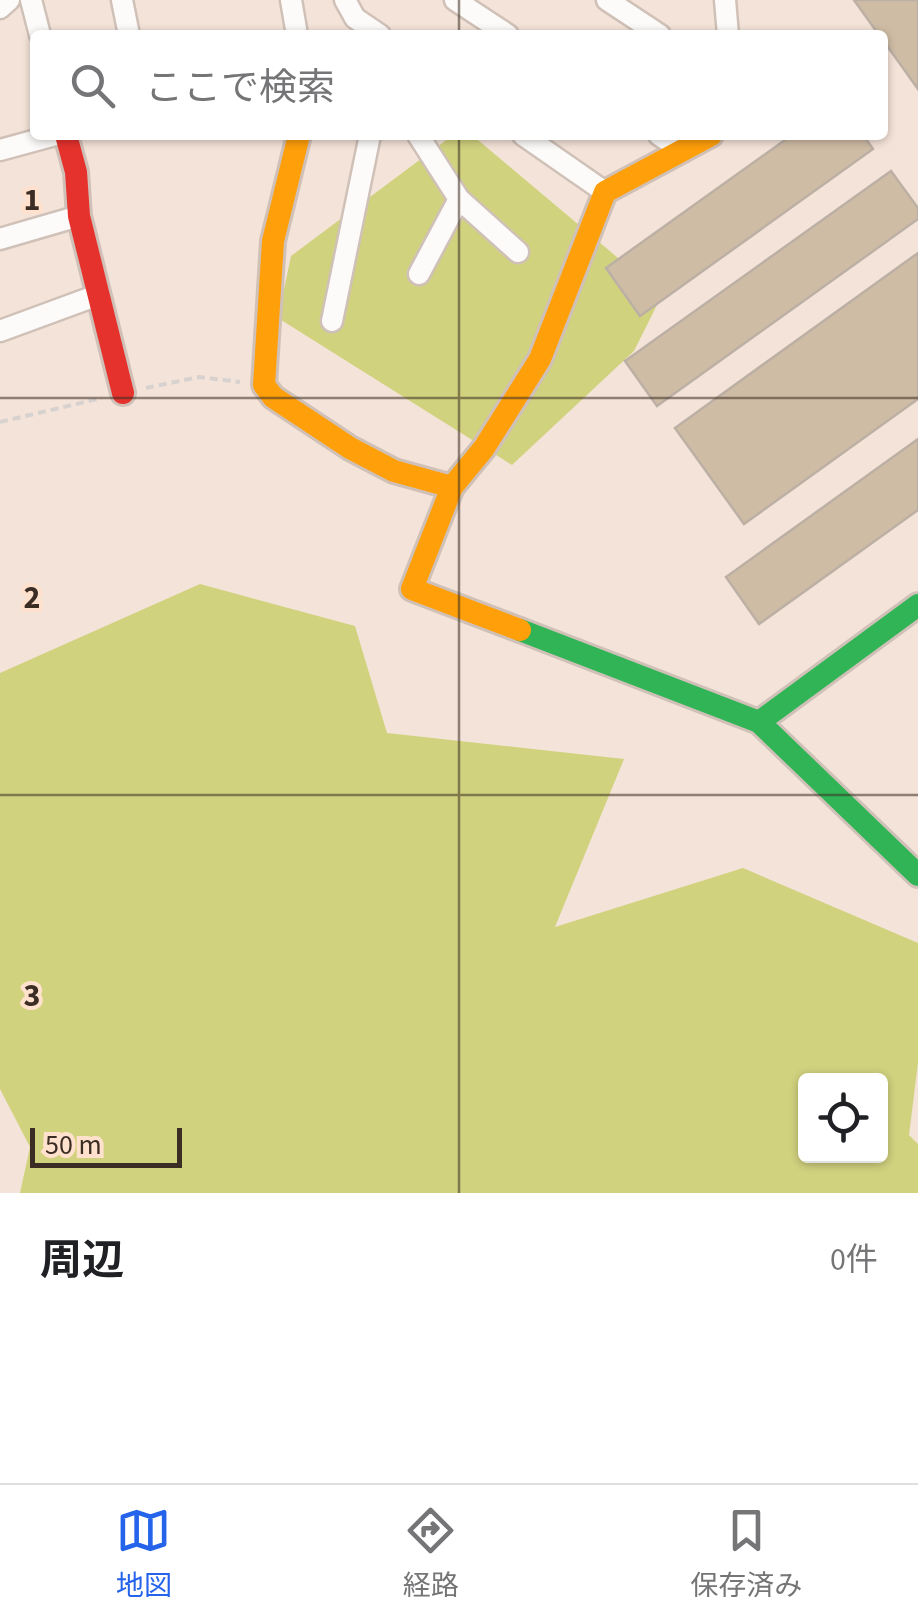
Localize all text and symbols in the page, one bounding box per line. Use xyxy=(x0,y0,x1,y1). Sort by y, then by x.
search box xyxy=(30,30,888,140)
icon: search xyxy=(65,58,120,113)
text: ここで検索 xyxy=(145,61,335,115)
text: 1 xyxy=(24,177,40,223)
text: 2 xyxy=(24,575,40,621)
text: 3 xyxy=(24,973,40,1019)
map controls xyxy=(798,1073,888,1163)
button: locate xyxy=(798,1073,888,1163)
scale bar xyxy=(30,1123,182,1168)
text: 50 m xyxy=(45,1125,102,1165)
text: 周辺 xyxy=(40,1231,124,1291)
text: 0件 xyxy=(830,1237,878,1283)
tab: 地図 xyxy=(116,1503,172,1606)
tab: 経路 xyxy=(403,1503,459,1606)
tab: 保存済み xyxy=(690,1503,802,1606)

